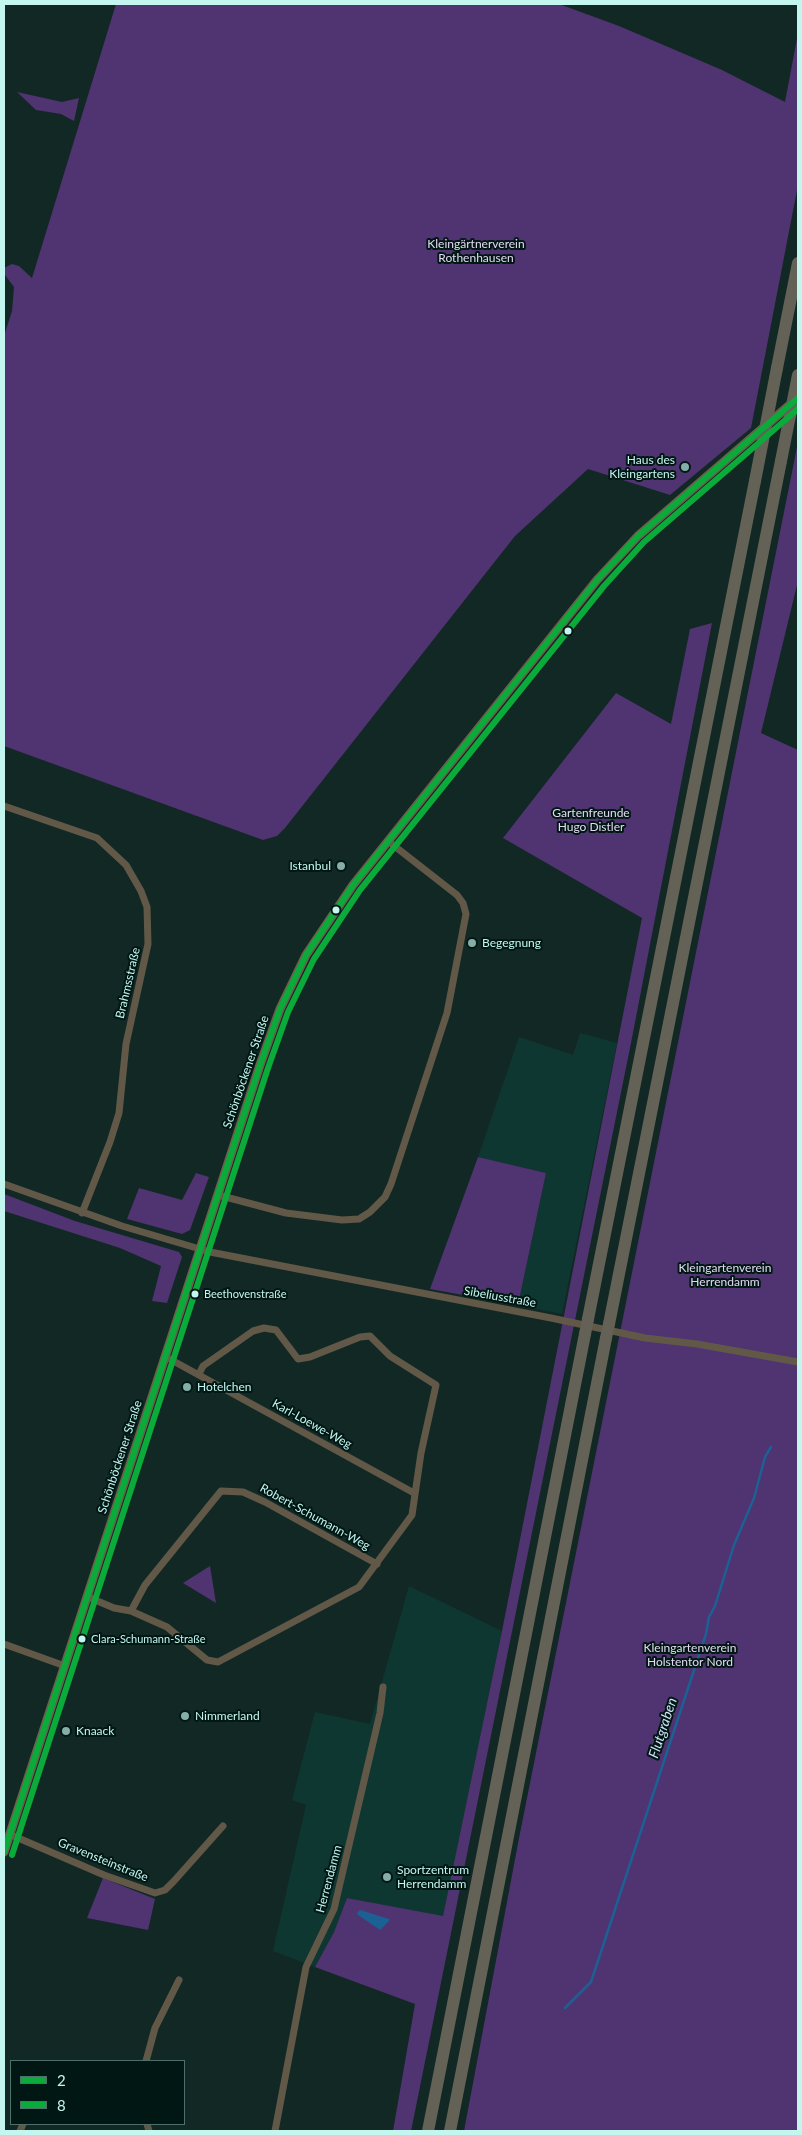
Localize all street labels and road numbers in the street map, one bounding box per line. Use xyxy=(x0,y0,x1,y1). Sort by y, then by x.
street label: Brahmsstraße xyxy=(113,946,143,1020)
street label: Schönböckener Straße xyxy=(220,1014,272,1130)
street label: Sibeliusstraße xyxy=(463,1284,537,1310)
street label: Karl-Loewe-Weg xyxy=(270,1396,354,1452)
street label: Schönböckener Straße xyxy=(95,1399,145,1515)
street label: Robert-Schumann-Weg xyxy=(257,1481,373,1553)
street label: Gravensteinstraße xyxy=(56,1835,150,1885)
street label: Herrendamm xyxy=(313,1844,345,1914)

